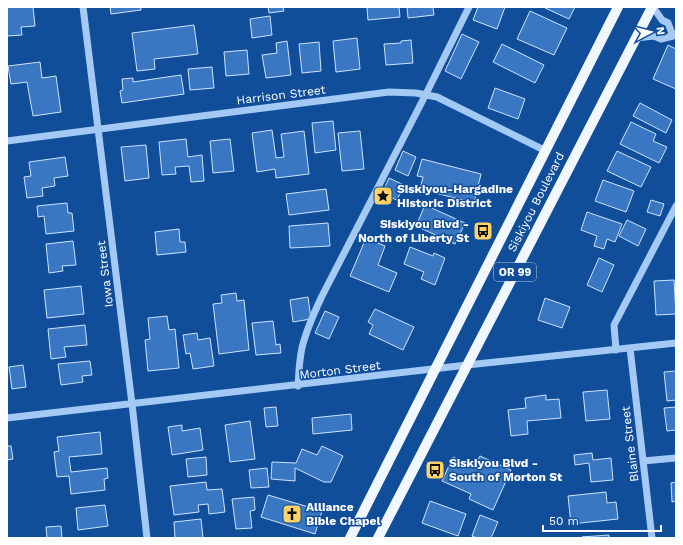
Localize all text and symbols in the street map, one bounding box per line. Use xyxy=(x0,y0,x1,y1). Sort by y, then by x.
north arrow xyxy=(631,12,671,52)
text: N xyxy=(653,26,667,36)
street label: Harrison Street xyxy=(236,83,326,107)
street label: Siskiyou Boulevard xyxy=(505,150,567,254)
place label: Siskiyou-Hargadine Historic District xyxy=(397,182,513,210)
place icon: Siskiyou-Hargadine Historic District xyxy=(372,185,394,207)
place label: Siskiyou Blvd - North of Liberty St xyxy=(358,217,470,245)
bus stop icon: Siskiyou Blvd - North of Liberty St xyxy=(472,220,494,242)
street label: Iowa Street xyxy=(94,240,116,308)
road number: OR 99 xyxy=(494,263,536,281)
street label: Morton Street xyxy=(299,358,381,382)
street label: Blaine Street xyxy=(618,405,642,483)
place label: Siskiyou Blvd - South of Morton St xyxy=(449,456,563,484)
bus stop icon: Siskiyou Blvd - South of Morton St xyxy=(424,459,446,481)
place label: Alliance Bible Chapel xyxy=(306,500,381,528)
church icon: Alliance Bible Chapel xyxy=(281,503,303,525)
scale bar xyxy=(543,507,661,533)
text: 50 m xyxy=(549,514,579,528)

